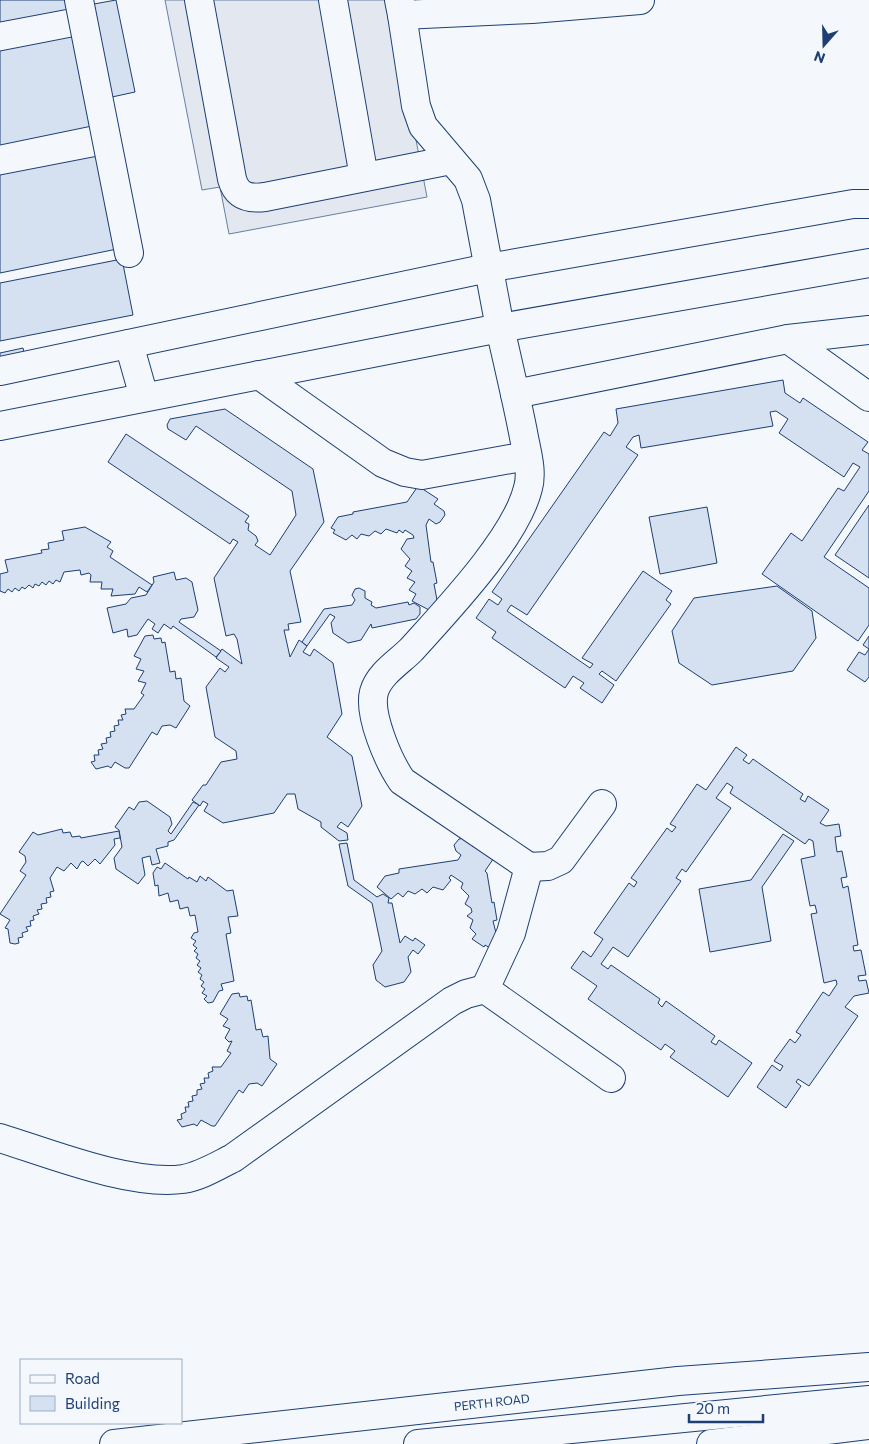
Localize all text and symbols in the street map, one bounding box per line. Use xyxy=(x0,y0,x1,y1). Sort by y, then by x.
north arrow xyxy=(799,20,849,70)
text: N xyxy=(812,48,827,67)
legend xyxy=(20,1359,182,1424)
text: Road xyxy=(65,1369,100,1387)
street label: PERTH ROAD xyxy=(453,1391,530,1413)
scale bar xyxy=(689,1392,763,1424)
text: Building xyxy=(65,1394,120,1412)
text: 20 m xyxy=(696,1399,730,1417)

